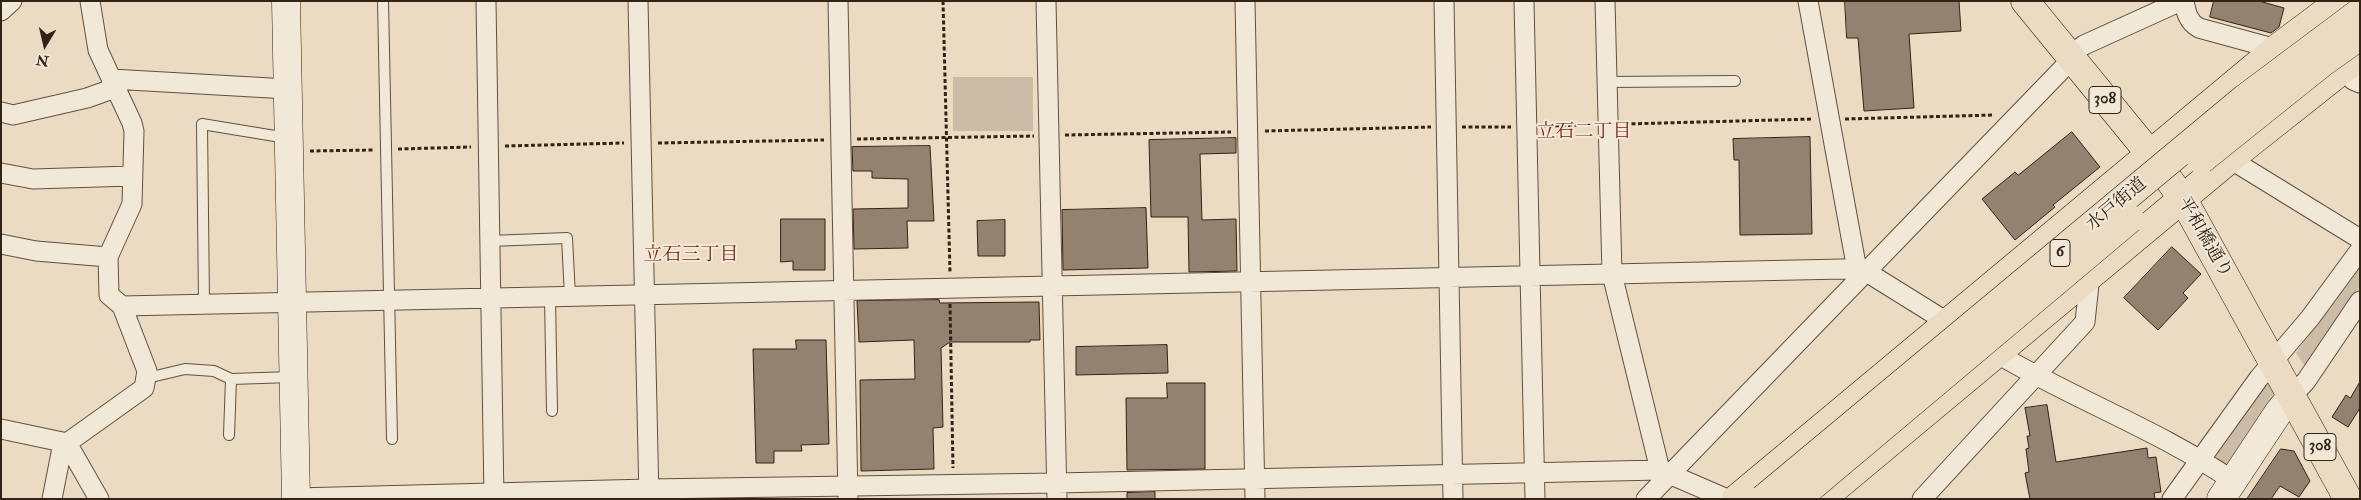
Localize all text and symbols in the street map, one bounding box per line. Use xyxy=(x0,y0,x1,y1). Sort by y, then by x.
north arrow xyxy=(20,20,70,70)
text: N xyxy=(35,51,50,70)
road number: 308 xyxy=(2089,86,2121,114)
district label: 立石二丁目 xyxy=(1537,122,1631,144)
street label: 水戸街道 xyxy=(2082,174,2152,236)
street label: 平和橋通り xyxy=(2172,194,2236,282)
road number: 6 xyxy=(2050,240,2070,266)
district label: 立石三丁目 xyxy=(644,245,738,267)
road number: 308 xyxy=(2304,434,2336,461)

